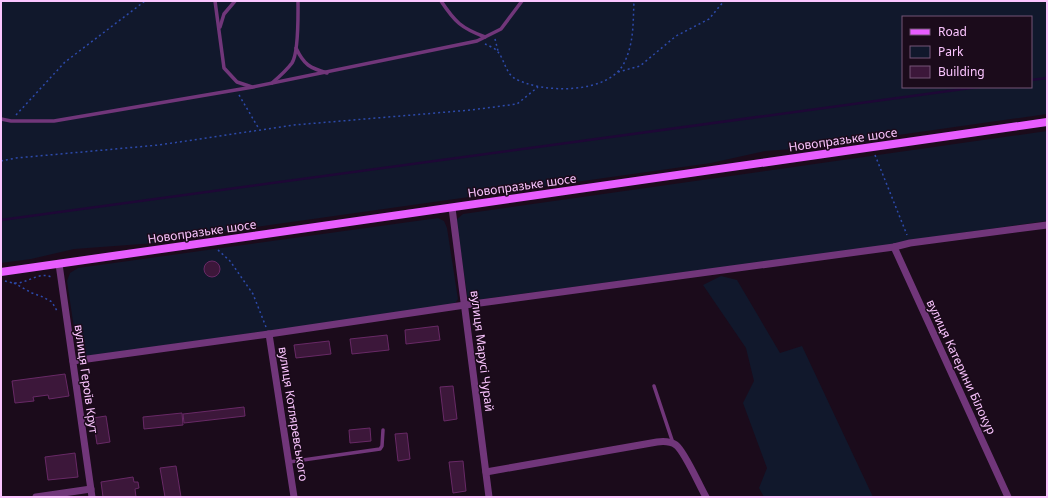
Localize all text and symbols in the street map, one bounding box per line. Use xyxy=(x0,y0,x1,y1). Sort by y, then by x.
legend xyxy=(902,16,1032,88)
text: Road xyxy=(938,23,967,40)
text: Park xyxy=(938,43,964,60)
text: Building xyxy=(938,63,985,80)
street label: Новопразьке шосе xyxy=(787,123,899,156)
street label: Новопразьке шосе xyxy=(466,169,578,202)
street label: Новопразьке шосе xyxy=(146,215,258,248)
street label: вулиця Марусі Чурай xyxy=(467,289,498,413)
street label: вулиця Катерини Білокур xyxy=(923,297,1000,437)
street label: вулиця Героїв Крут xyxy=(70,323,103,435)
street label: вулиця Котляревського xyxy=(274,345,313,482)

